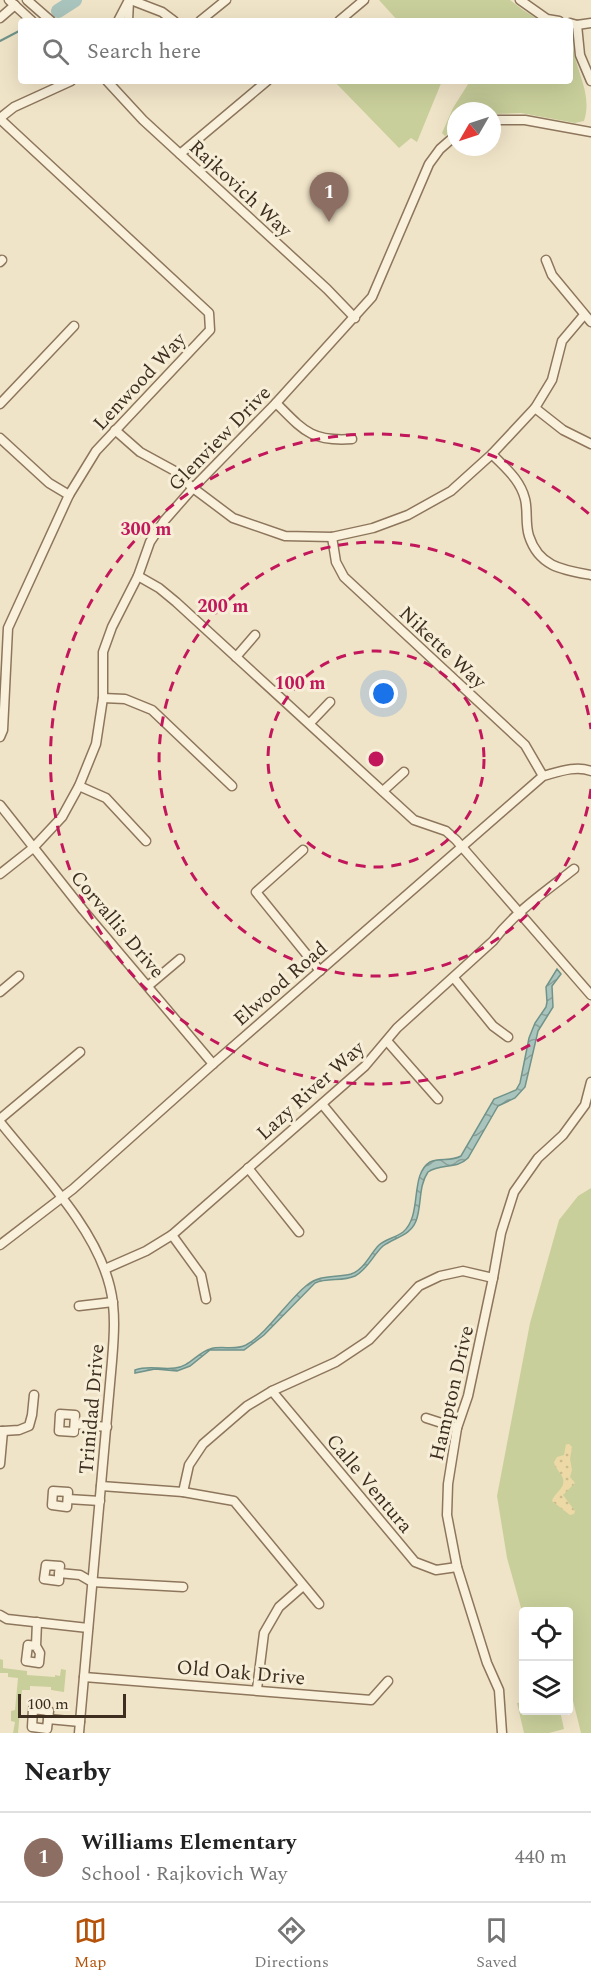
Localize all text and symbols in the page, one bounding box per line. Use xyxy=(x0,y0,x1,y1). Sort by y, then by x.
search box xyxy=(18,18,573,84)
icon: search xyxy=(39,35,72,68)
text: Search here xyxy=(87,35,201,68)
north arrow xyxy=(447,102,501,156)
street label: Rajkovich Way xyxy=(182,133,300,246)
pin: 1 xyxy=(310,172,348,222)
street label: Lenwood Way xyxy=(86,325,194,438)
street label: Glenview Drive xyxy=(161,379,278,498)
text: 300 m xyxy=(120,516,172,543)
text: 200 m xyxy=(197,593,249,620)
street label: Nikette Way xyxy=(392,599,494,697)
text: 100 m xyxy=(274,670,326,697)
your location xyxy=(369,679,398,708)
centre of rings xyxy=(366,749,386,769)
street label: Corvallis Drive xyxy=(63,864,172,985)
street label: Elwood Road xyxy=(227,934,335,1033)
street label: Lazy River Way xyxy=(250,1033,373,1148)
street label: Hampton Drive xyxy=(422,1323,482,1464)
street label: Trinidad Drive xyxy=(71,1343,113,1476)
street label: Calle Ventura xyxy=(319,1427,420,1540)
map controls xyxy=(519,1607,573,1715)
button: locate xyxy=(519,1607,573,1661)
street label: Old Oak Drive xyxy=(175,1652,307,1694)
button: layers xyxy=(519,1661,573,1715)
scale bar xyxy=(18,1691,126,1718)
text: 100 m xyxy=(27,1692,69,1716)
text: Nearby xyxy=(24,1752,110,1792)
text: Williams Elementary xyxy=(81,1826,296,1859)
text: 1 xyxy=(38,1842,49,1872)
text: 440 m xyxy=(515,1842,567,1872)
text: School · Rajkovich Way xyxy=(81,1859,287,1889)
tab: Map xyxy=(74,1914,107,1974)
tab: Directions xyxy=(254,1914,329,1974)
tab: Saved xyxy=(476,1914,517,1974)

